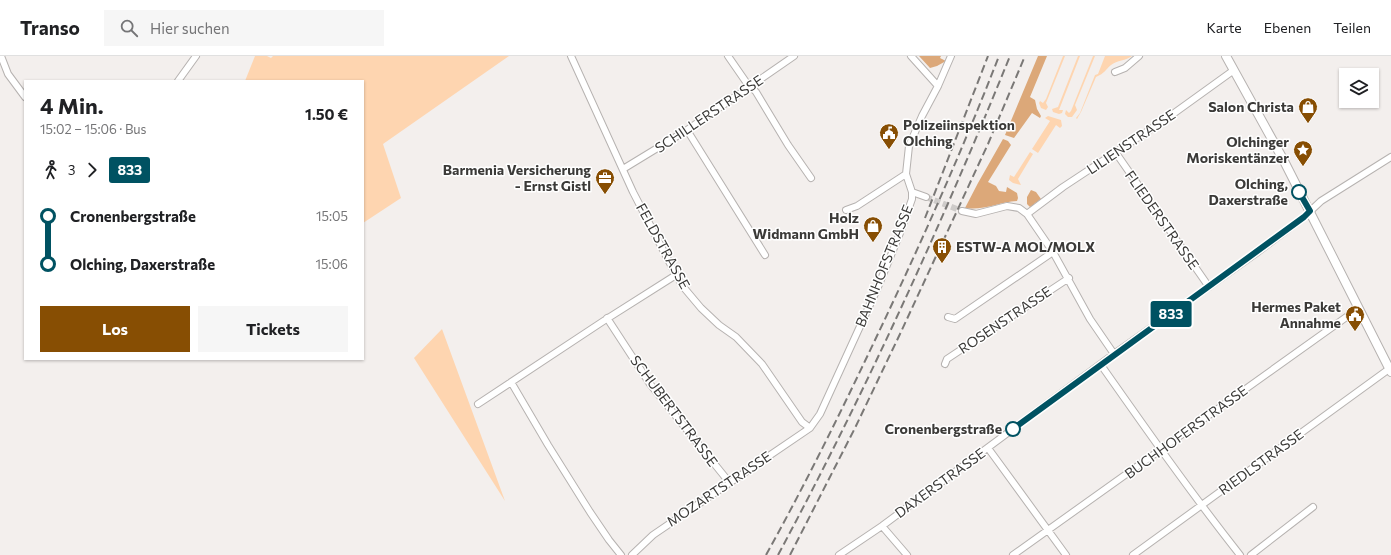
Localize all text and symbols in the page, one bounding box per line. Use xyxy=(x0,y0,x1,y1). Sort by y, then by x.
search box xyxy=(104,10,384,46)
text: Transo xyxy=(20,16,80,39)
icon: search xyxy=(118,17,140,39)
text: Hier suchen xyxy=(150,19,230,37)
text: Karte xyxy=(1206,19,1242,36)
text: Ebenen xyxy=(1264,19,1311,36)
text: Teilen xyxy=(1333,19,1371,36)
map controls xyxy=(1339,68,1379,108)
button: layers xyxy=(1339,68,1379,108)
street label: SCHILLERSTRASSE xyxy=(651,71,766,156)
text: 4 Min. xyxy=(40,92,104,119)
shop icon: Salon Christa xyxy=(1297,96,1319,124)
place label: Salon Christa xyxy=(1208,98,1294,115)
text: 1.50 € xyxy=(305,105,348,123)
street label: LILIENSTRASSE xyxy=(1083,106,1178,178)
place label: Polizeiinspektion Olching xyxy=(903,116,1015,149)
text: 15:02 – 15:06 · Bus xyxy=(40,121,146,137)
public building icon: Polizeiinspektion Olching xyxy=(878,122,900,150)
place label: Olchinger Moriskentänzer xyxy=(1186,133,1289,166)
place icon: Olchinger Moriskentänzer xyxy=(1292,139,1314,167)
icon: walk xyxy=(40,159,62,181)
icon: forward xyxy=(81,159,103,181)
text: 833 xyxy=(117,161,142,178)
place label: Barmenia Versicherung - Ernst Gistl xyxy=(443,161,591,194)
text: 3 xyxy=(68,162,75,178)
office icon: Barmenia Versicherung - Ernst Gistl xyxy=(594,167,616,195)
street label: FLIEDERSTRASSE xyxy=(1122,167,1203,273)
place label: Olching, Daxerstraße xyxy=(1209,175,1288,208)
marker: Olching, Daxerstraße xyxy=(1291,184,1307,200)
street label: FELDSTRASSE xyxy=(633,200,694,292)
street label: BAHNHOFSTRASSE xyxy=(851,202,916,329)
text: Cronenbergstraße xyxy=(70,207,196,225)
text: 15:05 xyxy=(316,208,348,224)
place label: Holz Widmann GmbH xyxy=(753,209,859,242)
shop icon: Holz Widmann GmbH xyxy=(862,215,884,243)
building icon: ESTW-A MOL/MOLX xyxy=(931,236,953,264)
place label: ESTW-A MOL/MOLX xyxy=(956,238,1095,255)
text: Olching, Daxerstraße xyxy=(70,255,215,273)
text: 15:06 xyxy=(316,256,348,272)
street label: ROSENSTRASSE xyxy=(955,282,1054,357)
place label: Hermes Paket Annahme xyxy=(1251,298,1341,331)
line badge: 833 xyxy=(1148,301,1194,327)
public building icon: Hermes Paket Annahme xyxy=(1344,304,1366,332)
text: 833 xyxy=(1159,305,1183,322)
button: Los xyxy=(40,306,190,352)
button: Tickets xyxy=(198,306,348,352)
street label: SCHUBERTSTRASSE xyxy=(627,352,722,470)
street label: BUCHHOFERSTRASSE xyxy=(1121,381,1250,482)
place label: Cronenbergstraße xyxy=(884,420,1002,437)
marker: Cronenbergstraße xyxy=(1005,421,1021,437)
street label: RIEDLSTRASSE xyxy=(1215,425,1306,498)
street label: DAXERSTRASSE xyxy=(891,444,988,521)
street label: MOZARTSTRASSE xyxy=(663,447,774,530)

